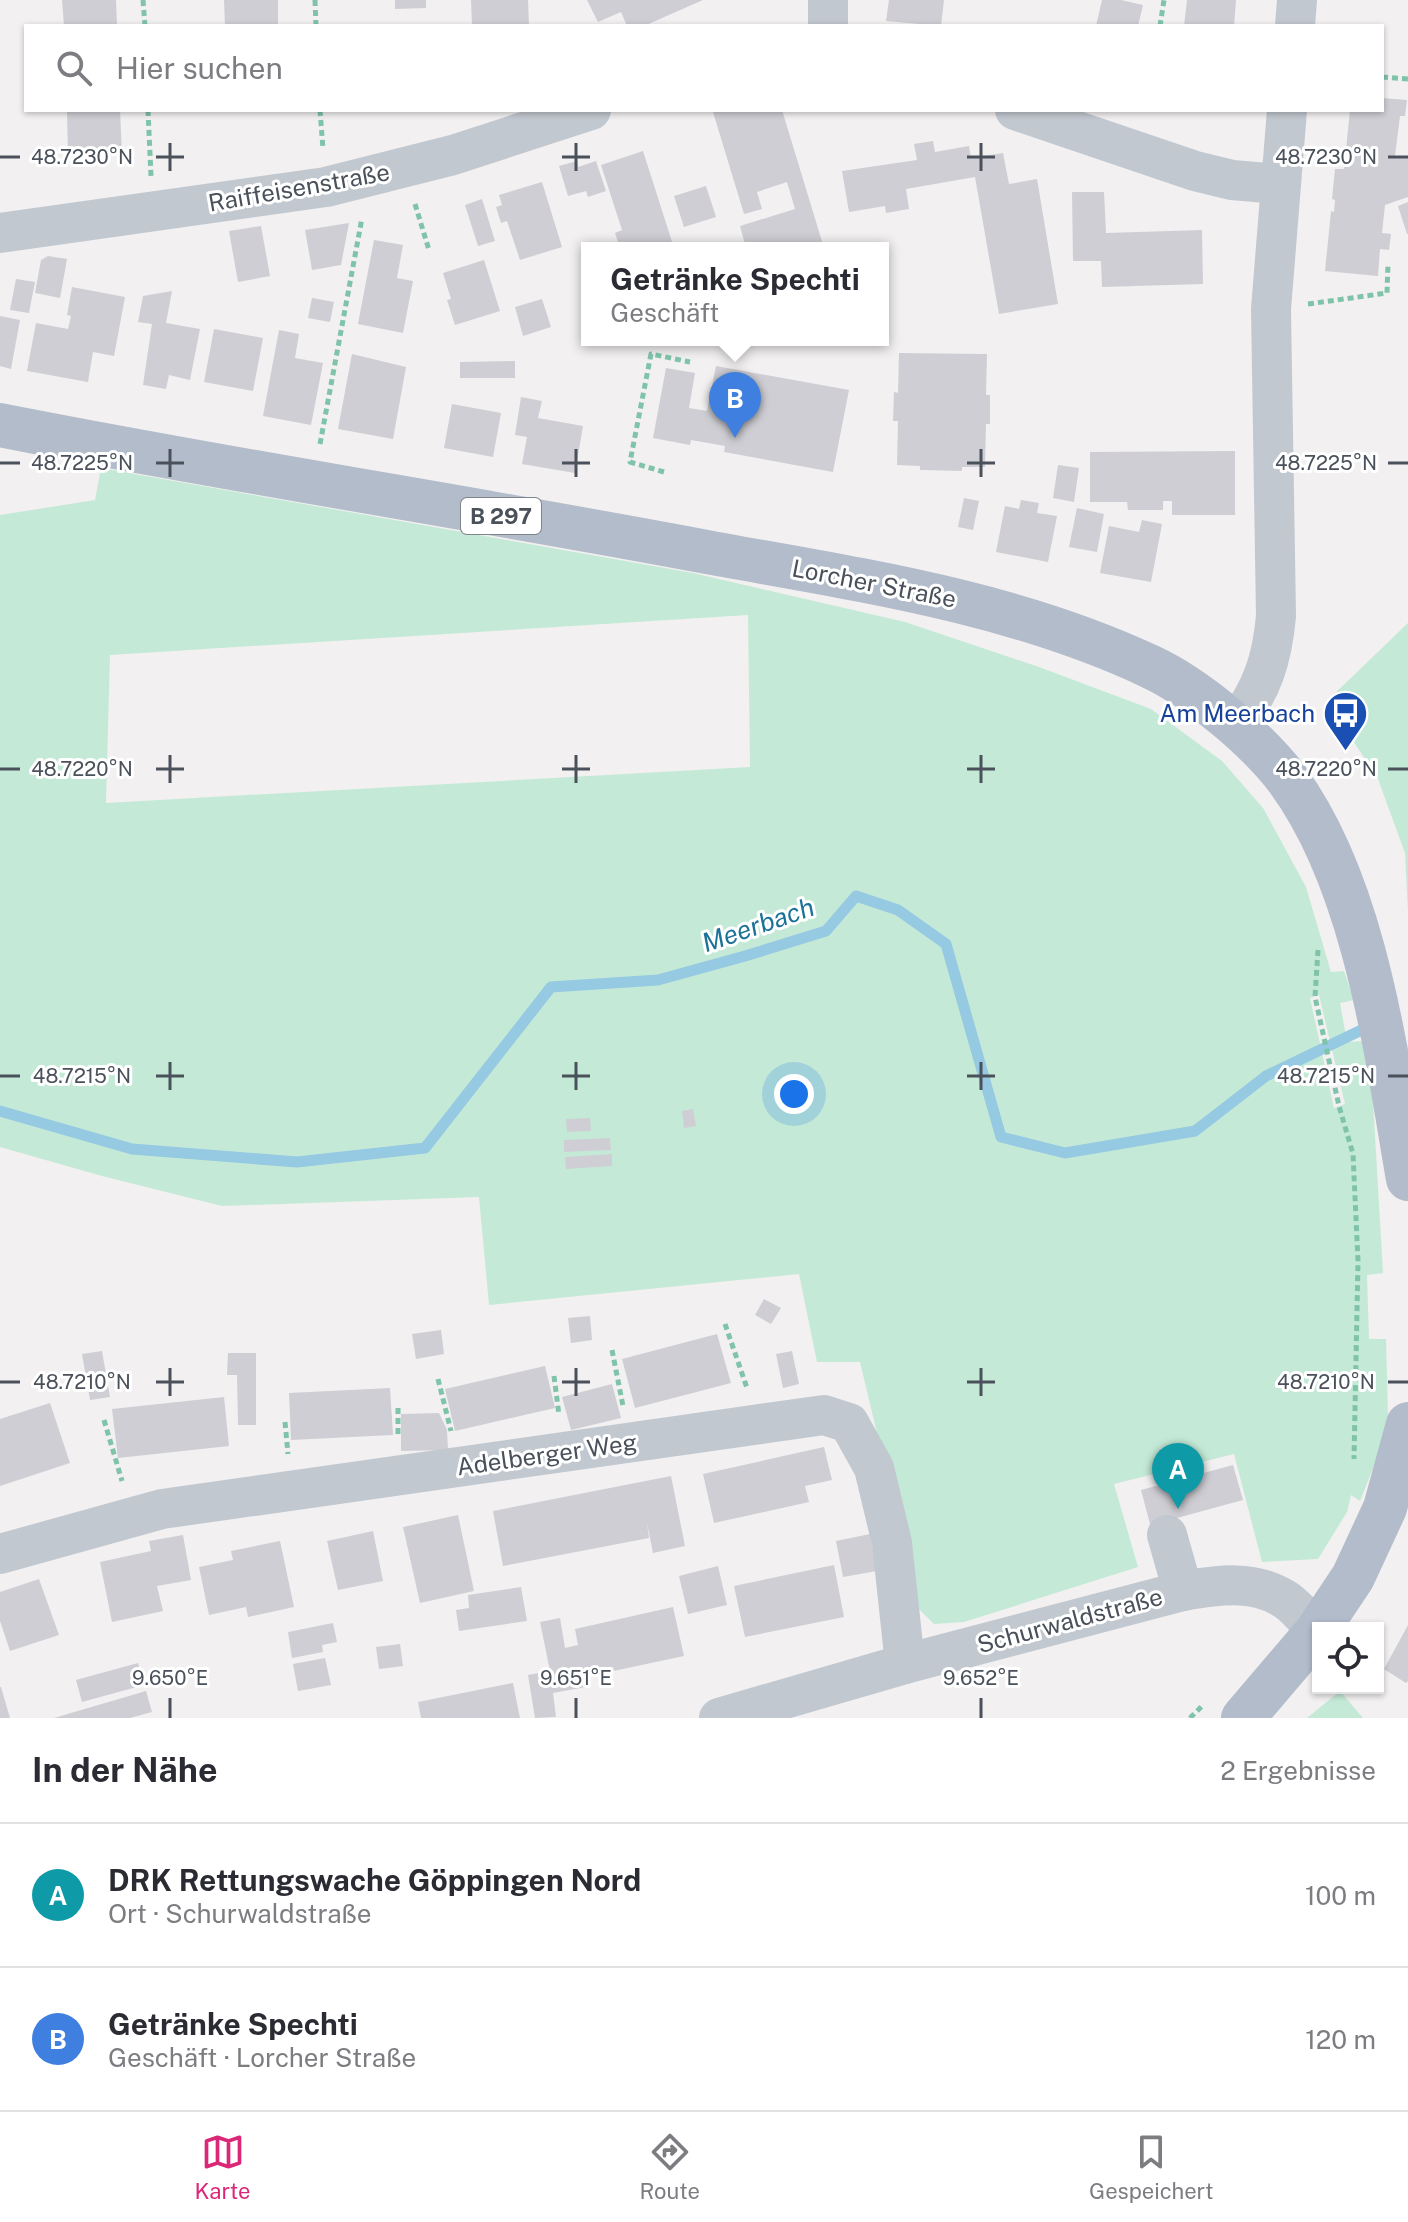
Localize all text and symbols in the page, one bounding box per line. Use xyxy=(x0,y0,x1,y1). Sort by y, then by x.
search box xyxy=(24,24,1384,112)
icon: search xyxy=(52,46,96,90)
text: Hier suchen xyxy=(116,50,283,86)
text: 48.7230°N xyxy=(31,145,133,169)
text: 48.7230°N xyxy=(1275,145,1377,169)
street label: Raiffeisenstraße xyxy=(206,157,392,217)
popup xyxy=(581,242,889,346)
text: Getränke Spechti xyxy=(610,261,860,297)
text: Geschäft xyxy=(610,297,719,328)
pin: B xyxy=(709,372,761,438)
text: 48.7225°N xyxy=(31,451,133,475)
text: 48.7225°N xyxy=(1275,451,1377,475)
road number: B 297 xyxy=(461,498,541,534)
street label: Lorcher Straße xyxy=(790,553,959,613)
bus stop icon: Am Meerbach xyxy=(1322,690,1370,753)
place label: Am Meerbach xyxy=(1160,699,1315,727)
text: 48.7220°N xyxy=(31,757,133,781)
text: 48.7220°N xyxy=(1275,757,1377,781)
water label: Meerbach xyxy=(697,891,818,958)
text: 48.7215°N xyxy=(33,1064,131,1088)
text: 48.7215°N xyxy=(1277,1064,1375,1088)
your location xyxy=(774,1074,814,1114)
text: 48.7210°N xyxy=(33,1370,131,1394)
text: 48.7210°N xyxy=(1277,1370,1375,1394)
street label: Adelberger Weg xyxy=(455,1427,639,1481)
pin: A xyxy=(1152,1443,1204,1509)
street label: Schurwaldstraße xyxy=(974,1582,1165,1658)
map controls xyxy=(1312,1622,1384,1694)
button: locate xyxy=(1312,1622,1384,1694)
text: 9.650°E xyxy=(132,1666,208,1690)
text: 9.651°E xyxy=(540,1666,612,1690)
text: 9.652°E xyxy=(943,1666,1019,1690)
text: In der Nähe xyxy=(32,1750,218,1790)
text: 2 Ergebnisse xyxy=(1220,1755,1376,1786)
text: DRK Rettungswache Göppingen Nord xyxy=(108,1862,641,1898)
text: A xyxy=(49,1880,67,1911)
text: 100 m xyxy=(1305,1880,1376,1911)
text: Ort · Schurwaldstraße xyxy=(108,1898,372,1929)
text: Getränke Spechti xyxy=(108,2006,358,2042)
text: B xyxy=(49,2024,67,2055)
text: 120 m xyxy=(1305,2024,1376,2055)
text: Geschäft · Lorcher Straße xyxy=(108,2042,416,2073)
tab: Karte xyxy=(195,2130,251,2204)
tab: Route xyxy=(640,2130,700,2204)
tab: Gespeichert xyxy=(1089,2130,1213,2204)

